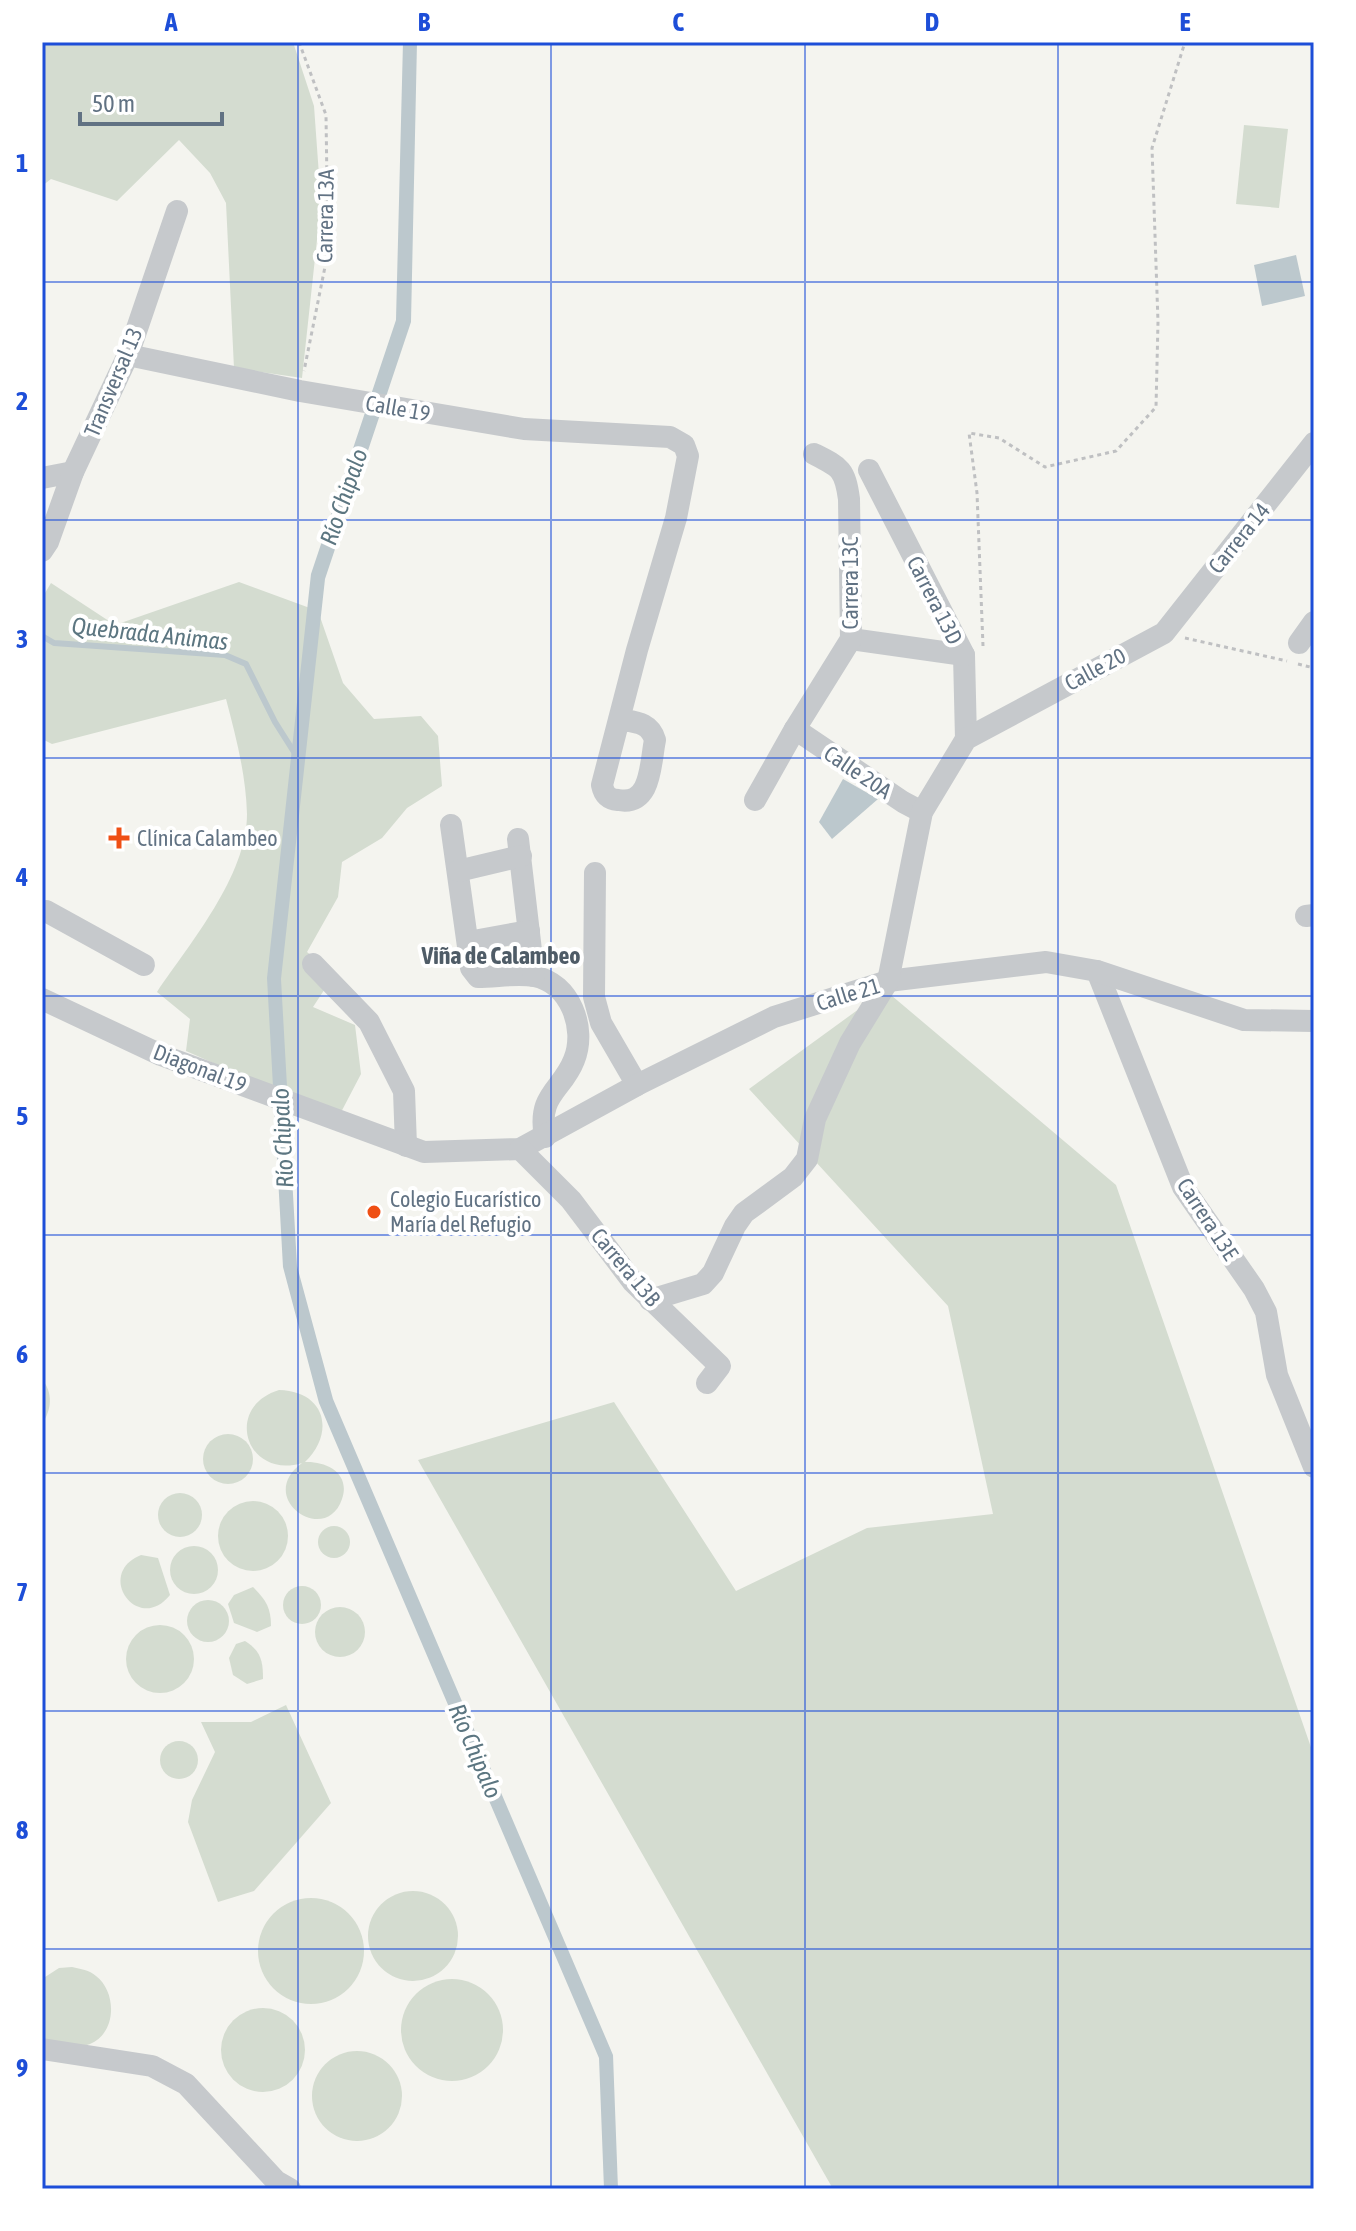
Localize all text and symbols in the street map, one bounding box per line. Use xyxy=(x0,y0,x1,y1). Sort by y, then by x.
text: A xyxy=(164,7,178,37)
text: B xyxy=(418,7,431,37)
text: C xyxy=(672,7,684,37)
text: D xyxy=(925,7,939,37)
text: E xyxy=(1179,7,1191,37)
scale bar xyxy=(80,76,222,126)
text: 50 m xyxy=(92,90,135,117)
text: 1 xyxy=(16,148,28,178)
street label: Carrera 13A xyxy=(311,169,339,263)
street label: Transversal 13 xyxy=(78,324,148,440)
text: 2 xyxy=(16,386,28,416)
street label: Calle 19 xyxy=(364,390,432,426)
water label: Río Chipalo xyxy=(315,445,373,548)
street label: Carrera 14 xyxy=(1203,498,1275,578)
street label: Carrera 13C xyxy=(837,536,863,629)
street label: Carrera 13D xyxy=(902,552,968,648)
water label: Quebrada Animas xyxy=(71,612,230,655)
text: 3 xyxy=(16,624,28,654)
street label: Calle 20 xyxy=(1060,642,1130,696)
street label: Calle 20A xyxy=(819,740,897,804)
place label: Clínica Calambeo xyxy=(137,825,278,851)
marker: Clínica Calambeo xyxy=(108,827,130,849)
text: 4 xyxy=(15,862,28,892)
district label: Viña de Calambeo xyxy=(420,942,581,969)
street label: Calle 21 xyxy=(813,972,883,1016)
street label: Diagonal 19 xyxy=(150,1038,250,1098)
water label: Río Chipalo xyxy=(266,1087,299,1189)
text: 5 xyxy=(16,1101,28,1131)
street label: Carrera 13E xyxy=(1172,1173,1244,1265)
place label: Colegio Eucarístico María del Refugio xyxy=(390,1186,541,1237)
marker: Colegio Eucarístico María del Refugio xyxy=(365,1203,383,1221)
street label: Carrera 13B xyxy=(586,1223,666,1312)
text: 6 xyxy=(16,1339,28,1369)
text: 7 xyxy=(16,1577,28,1607)
water label: Río Chipalo xyxy=(444,1700,507,1802)
text: 8 xyxy=(16,1815,28,1845)
text: 9 xyxy=(16,2053,28,2083)

